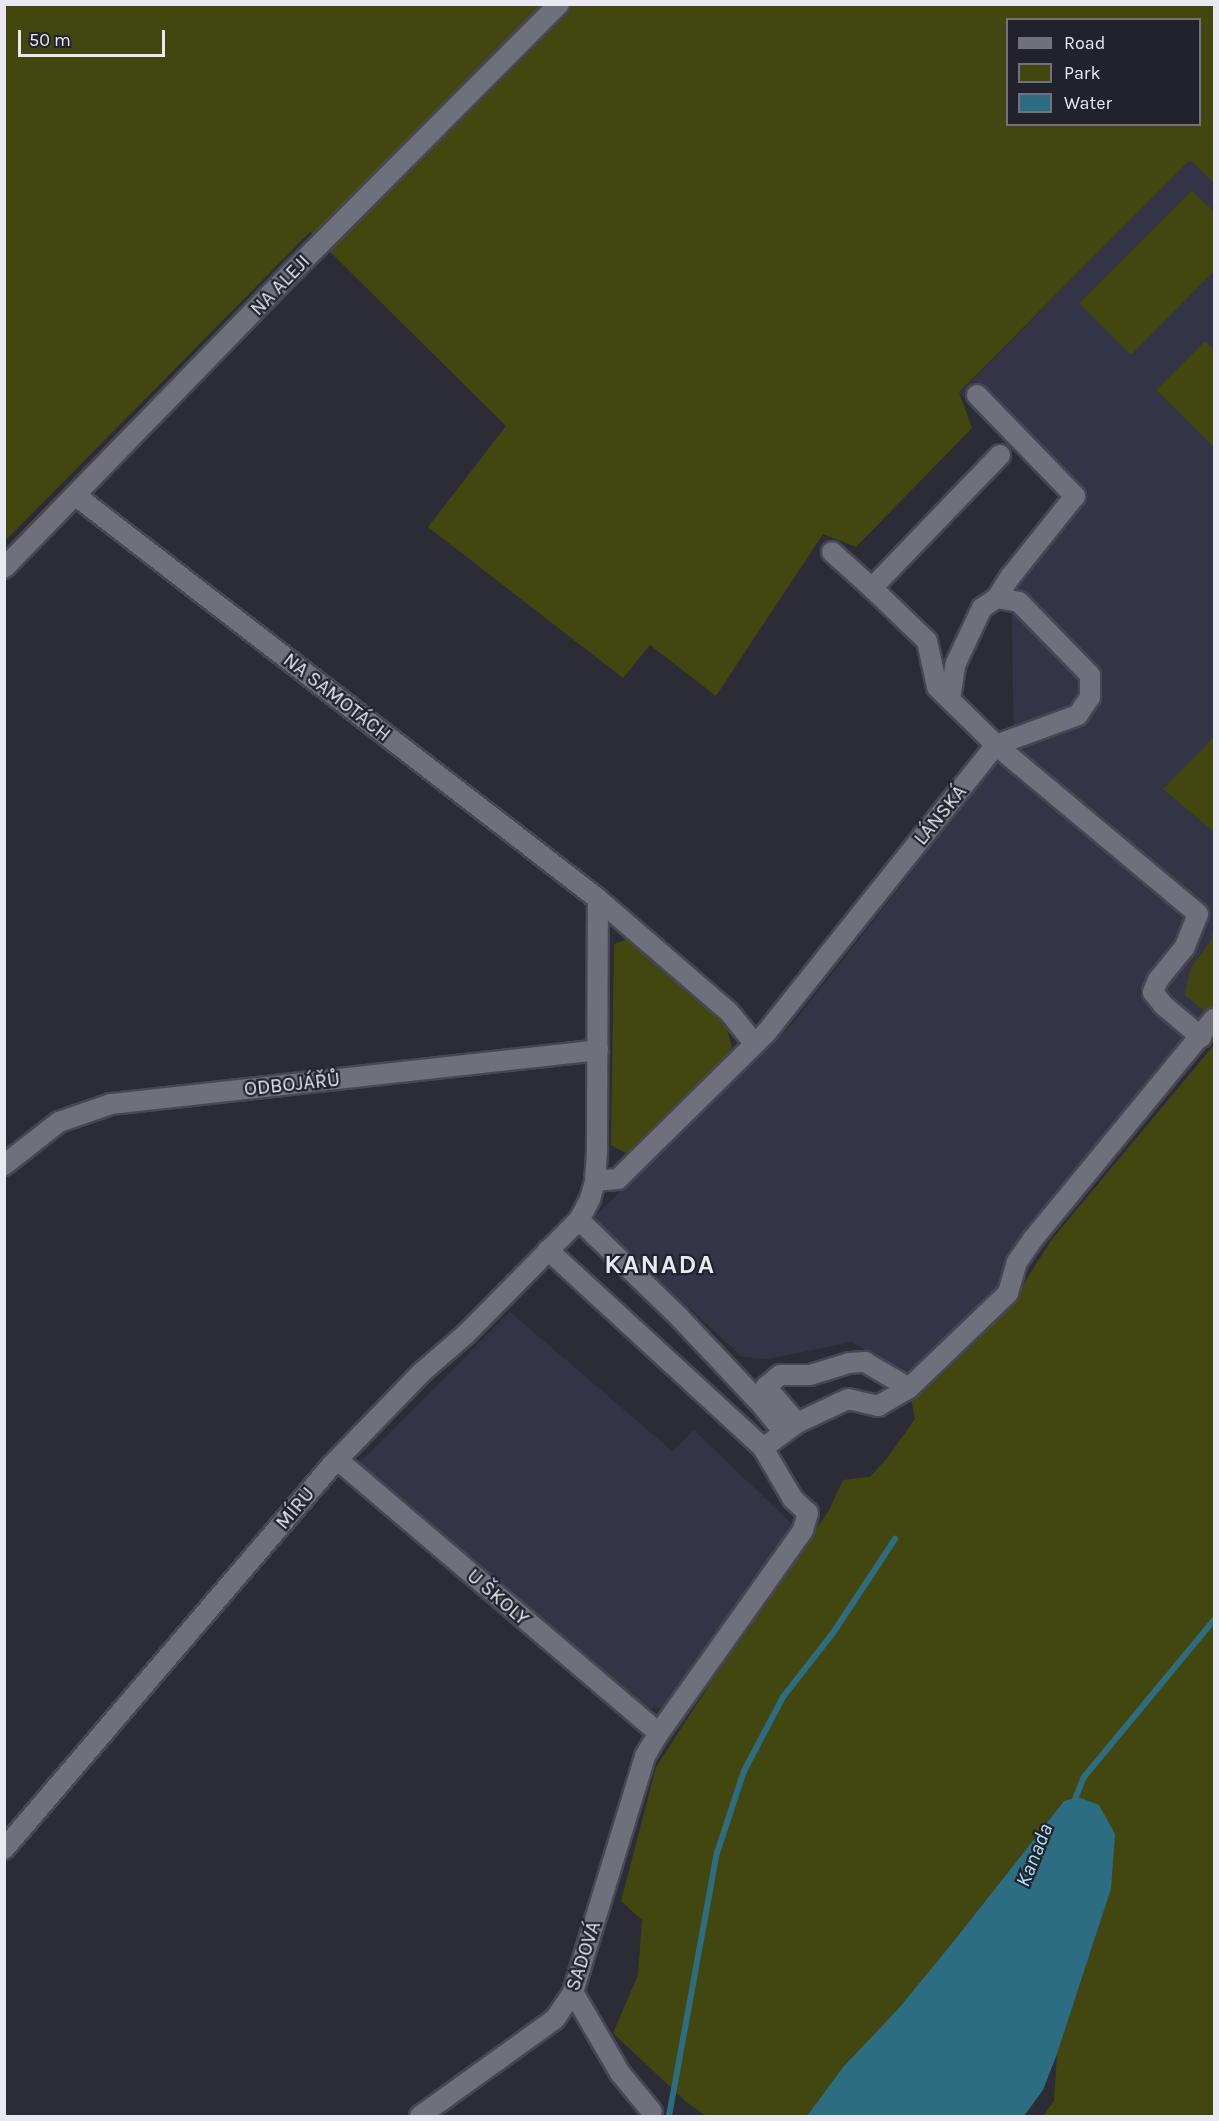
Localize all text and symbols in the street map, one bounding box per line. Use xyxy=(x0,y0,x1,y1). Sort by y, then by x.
scale bar xyxy=(21,18,168,56)
legend xyxy=(1006,18,1201,126)
text: 50 m xyxy=(29,29,71,51)
text: Road xyxy=(1064,32,1105,54)
text: Park xyxy=(1064,62,1101,84)
text: Water xyxy=(1064,92,1112,114)
street label: NA ALEJI xyxy=(245,249,315,321)
street label: NA SAMOTÁCH xyxy=(279,648,395,746)
street label: LÁNSKÁ xyxy=(909,780,971,850)
street label: ODBOJÁŘŮ xyxy=(243,1067,341,1101)
district label: KANADA xyxy=(604,1249,716,1281)
street label: MÍRU xyxy=(270,1482,320,1534)
street label: U ŠKOLY xyxy=(462,1564,534,1630)
water label: Kanada xyxy=(1010,1820,1058,1890)
street label: SADOVÁ xyxy=(561,1918,605,1994)

